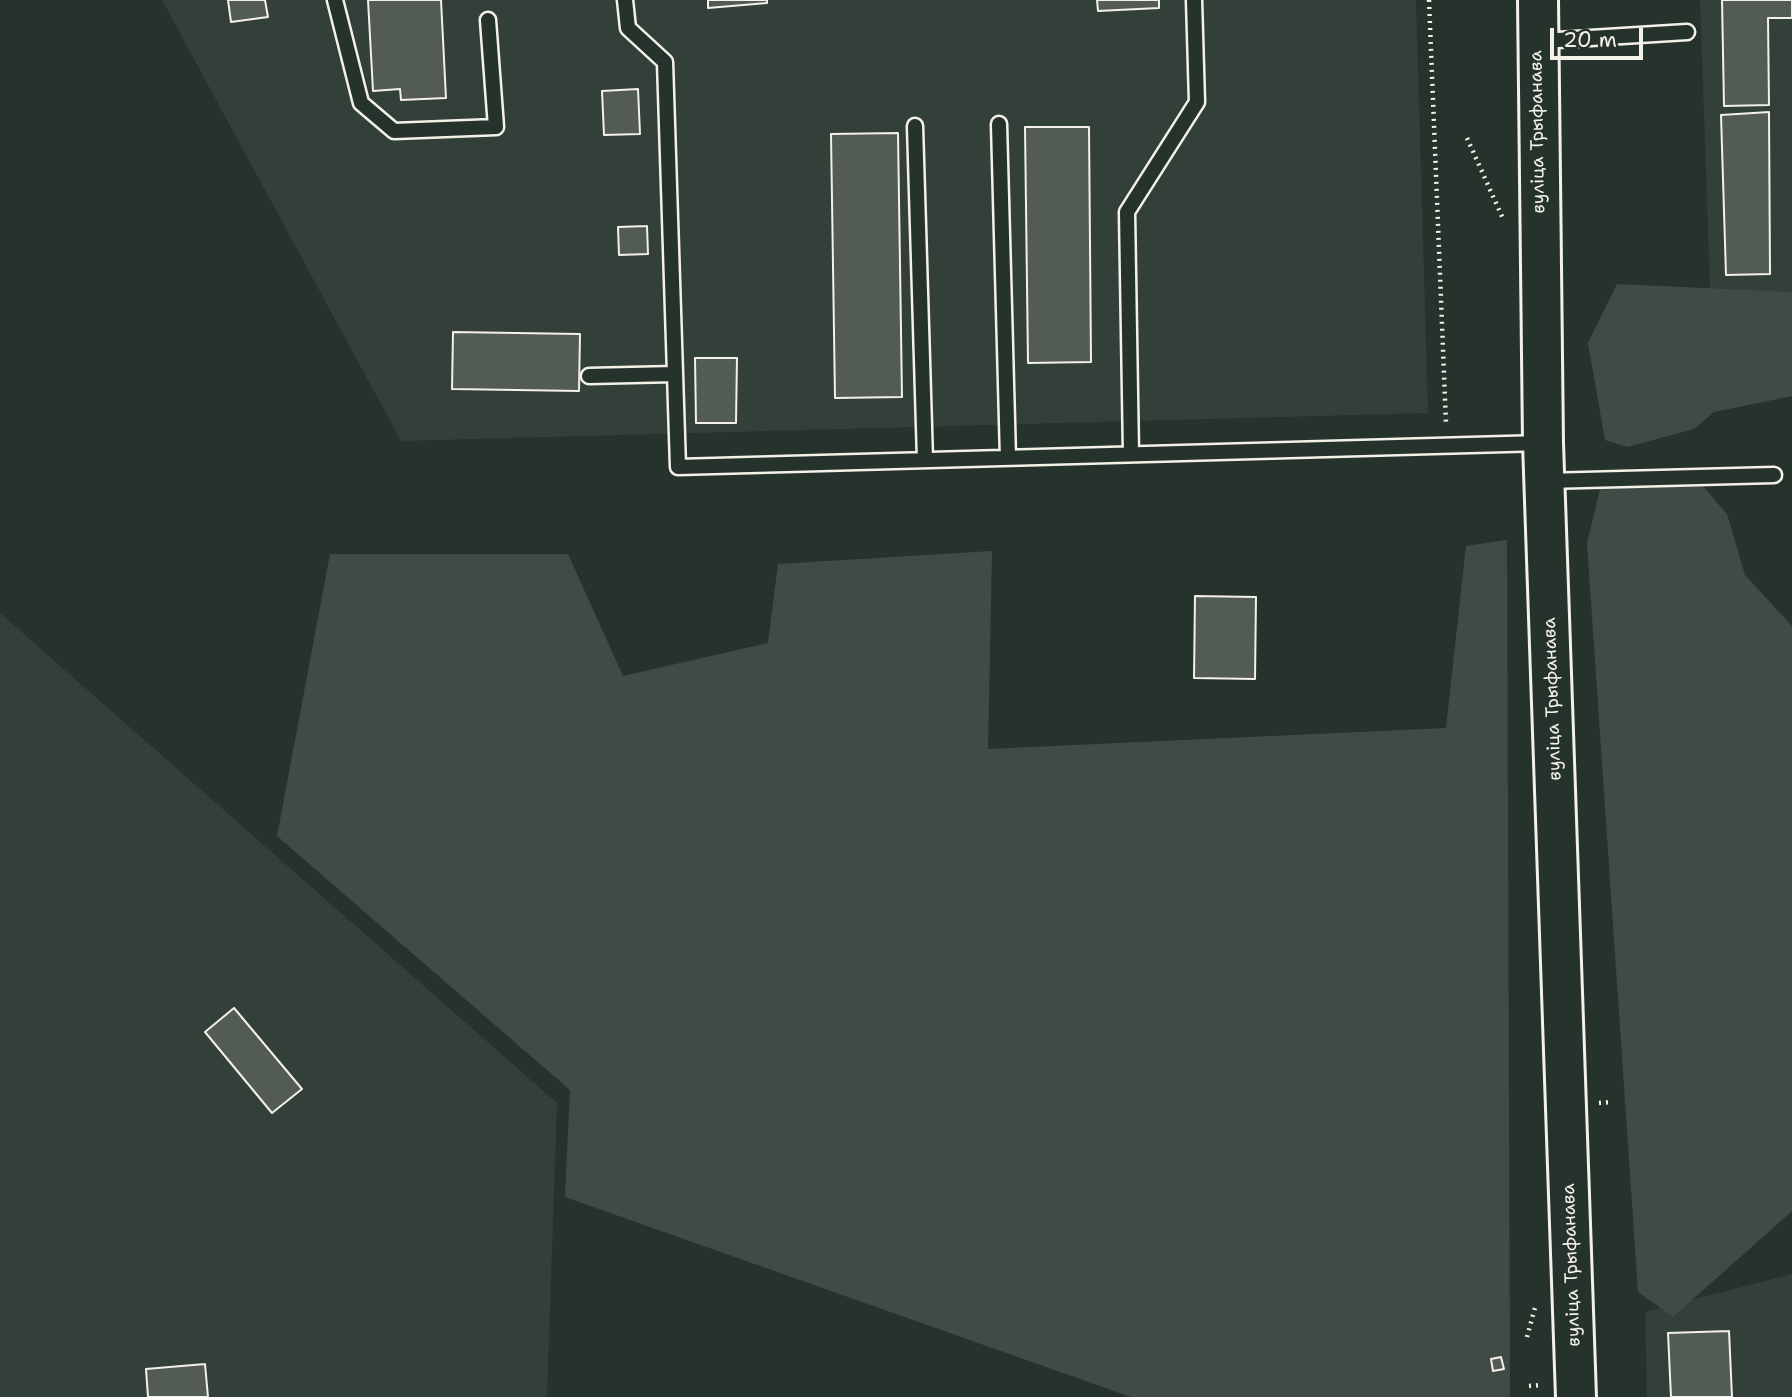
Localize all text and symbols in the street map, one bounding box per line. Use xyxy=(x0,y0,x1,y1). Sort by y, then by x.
scale bar xyxy=(1554,14,1647,58)
text: 20 m xyxy=(1563,26,1617,54)
street label: вуліца Трыфанава xyxy=(1526,50,1550,214)
street label: вуліца Трыфанава xyxy=(1539,617,1567,781)
street label: вуліца Трыфанава xyxy=(1558,1183,1586,1347)

